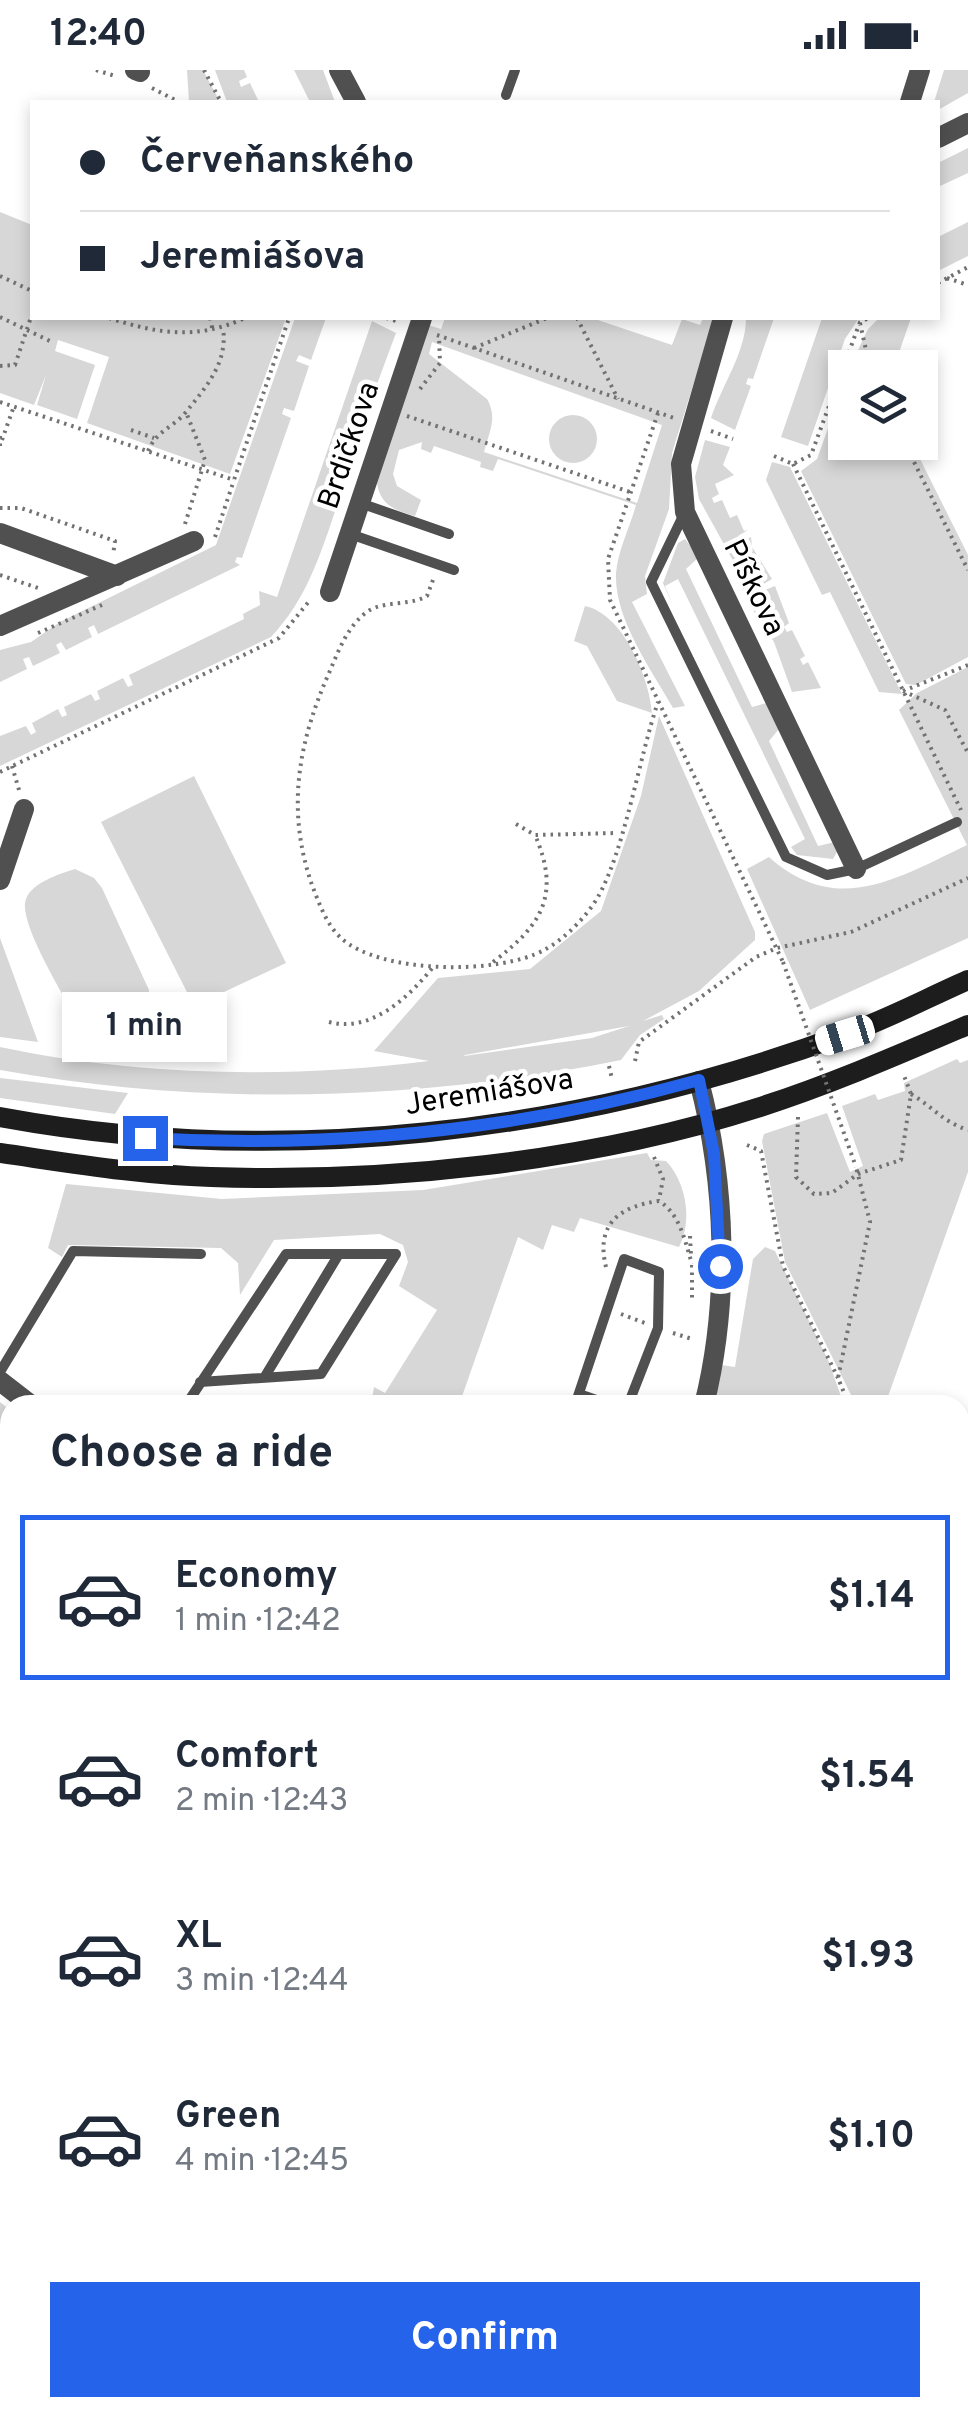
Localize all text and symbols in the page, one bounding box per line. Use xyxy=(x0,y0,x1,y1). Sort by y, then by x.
text: 12:40 xyxy=(50,11,147,60)
text: Červeňanského xyxy=(140,138,414,187)
text: Jeremiášova xyxy=(140,234,365,283)
map controls xyxy=(828,350,938,460)
button: layers xyxy=(828,350,938,460)
street label: Brdičkova xyxy=(311,377,389,514)
street label: Píškova xyxy=(714,534,792,642)
callout: 1 min xyxy=(62,993,228,1063)
text: 1 min xyxy=(106,1007,183,1047)
car xyxy=(812,1012,878,1058)
street label: Jeremiášova xyxy=(403,1062,576,1125)
route end xyxy=(123,1116,168,1161)
route start xyxy=(698,1244,743,1289)
text: Choose a ride xyxy=(50,1426,333,1483)
icon: car xyxy=(55,1553,145,1643)
text: Economy xyxy=(175,1553,337,1602)
text: $1.14 xyxy=(828,1573,915,1622)
text: 1 min · 12:42 xyxy=(175,1602,341,1642)
icon: car xyxy=(55,1733,145,1823)
text: Comfort xyxy=(175,1733,319,1782)
text: $1.54 xyxy=(819,1753,915,1802)
text: 2 min · 12:43 xyxy=(175,1782,348,1822)
icon: car xyxy=(55,1913,145,2003)
text: XL xyxy=(175,1913,222,1962)
text: $1.93 xyxy=(821,1933,915,1982)
text: 3 min · 12:44 xyxy=(175,1962,349,2002)
icon: car xyxy=(55,2093,145,2183)
text: Green xyxy=(175,2093,281,2142)
text: $1.10 xyxy=(827,2113,915,2162)
text: 4 min · 12:45 xyxy=(175,2142,349,2182)
button: Confirm xyxy=(50,2282,920,2397)

